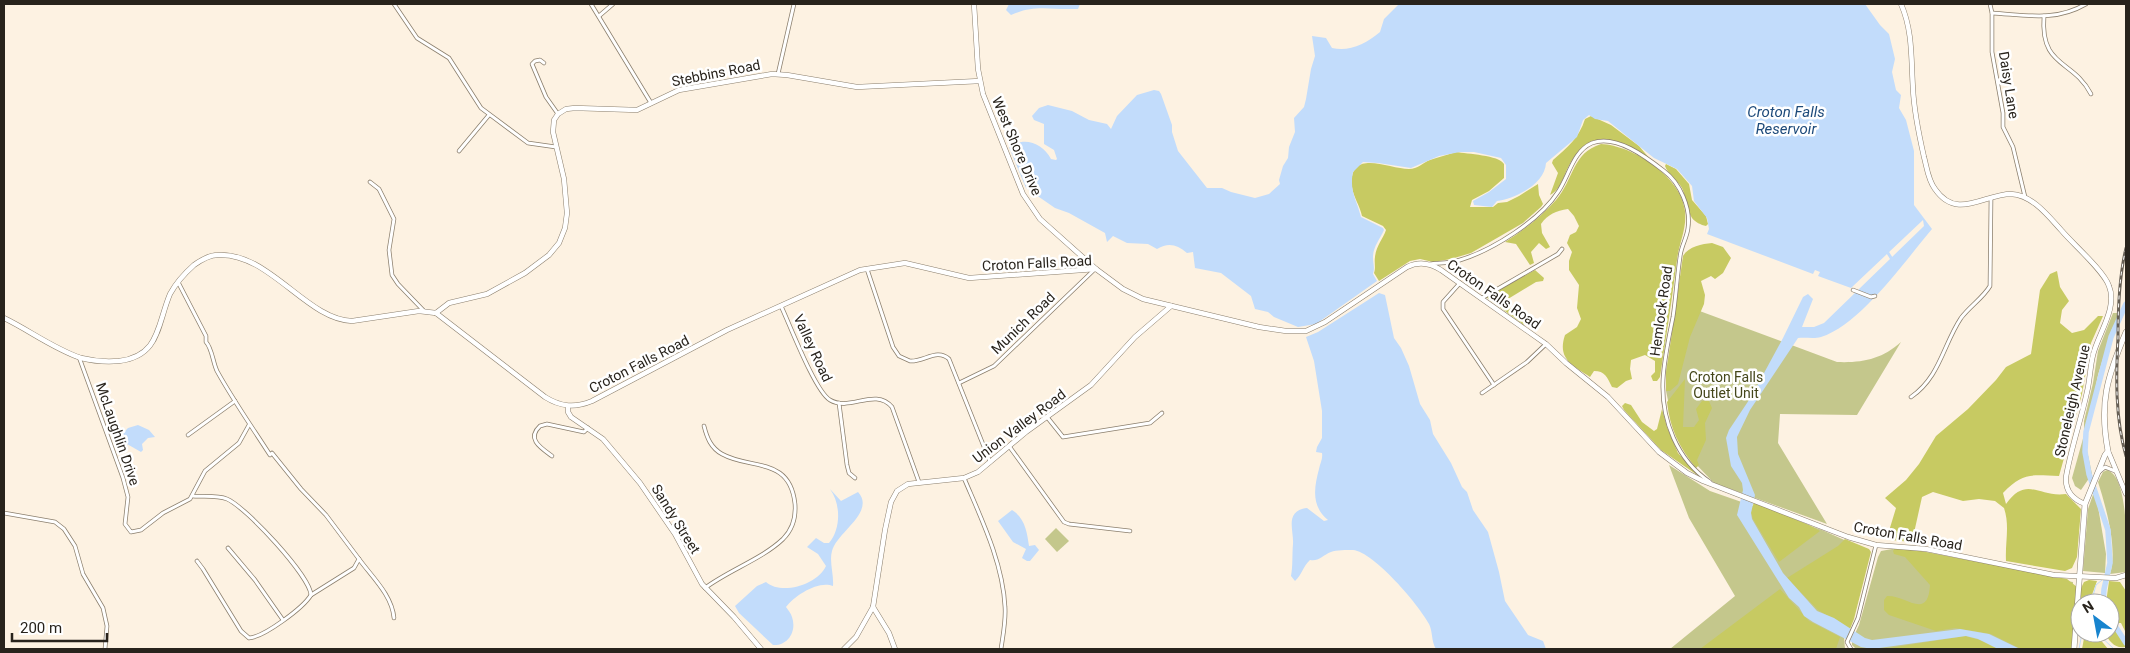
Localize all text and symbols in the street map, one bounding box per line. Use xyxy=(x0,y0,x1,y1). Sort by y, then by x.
street label: Daisy Lane xyxy=(1996,50,2022,120)
street label: Stebbins Road xyxy=(670,57,762,89)
street label: West Shore Drive xyxy=(989,94,1045,198)
water label: Croton Falls Reservoir xyxy=(1747,103,1825,138)
street label: Croton Falls Road xyxy=(982,252,1092,274)
street label: Croton Falls Road xyxy=(1444,256,1544,332)
street label: Hemlock Road xyxy=(1647,265,1675,357)
street label: Munich Road xyxy=(988,289,1058,357)
street label: Valley Road xyxy=(790,312,836,384)
street label: Croton Falls Road xyxy=(586,332,692,396)
street label: Stoneleigh Avenue xyxy=(2051,343,2093,459)
park label: Croton Falls Outlet Unit xyxy=(1689,369,1763,401)
street label: McLaughlin Drive xyxy=(93,381,143,487)
street label: Union Valley Road xyxy=(969,386,1069,466)
street label: Sandy Street xyxy=(648,481,704,557)
street label: Croton Falls Road xyxy=(1852,519,1964,553)
north arrow xyxy=(2070,593,2120,643)
text: N xyxy=(2080,598,2097,616)
scale bar xyxy=(12,610,108,642)
text: 200 m xyxy=(20,619,62,637)

